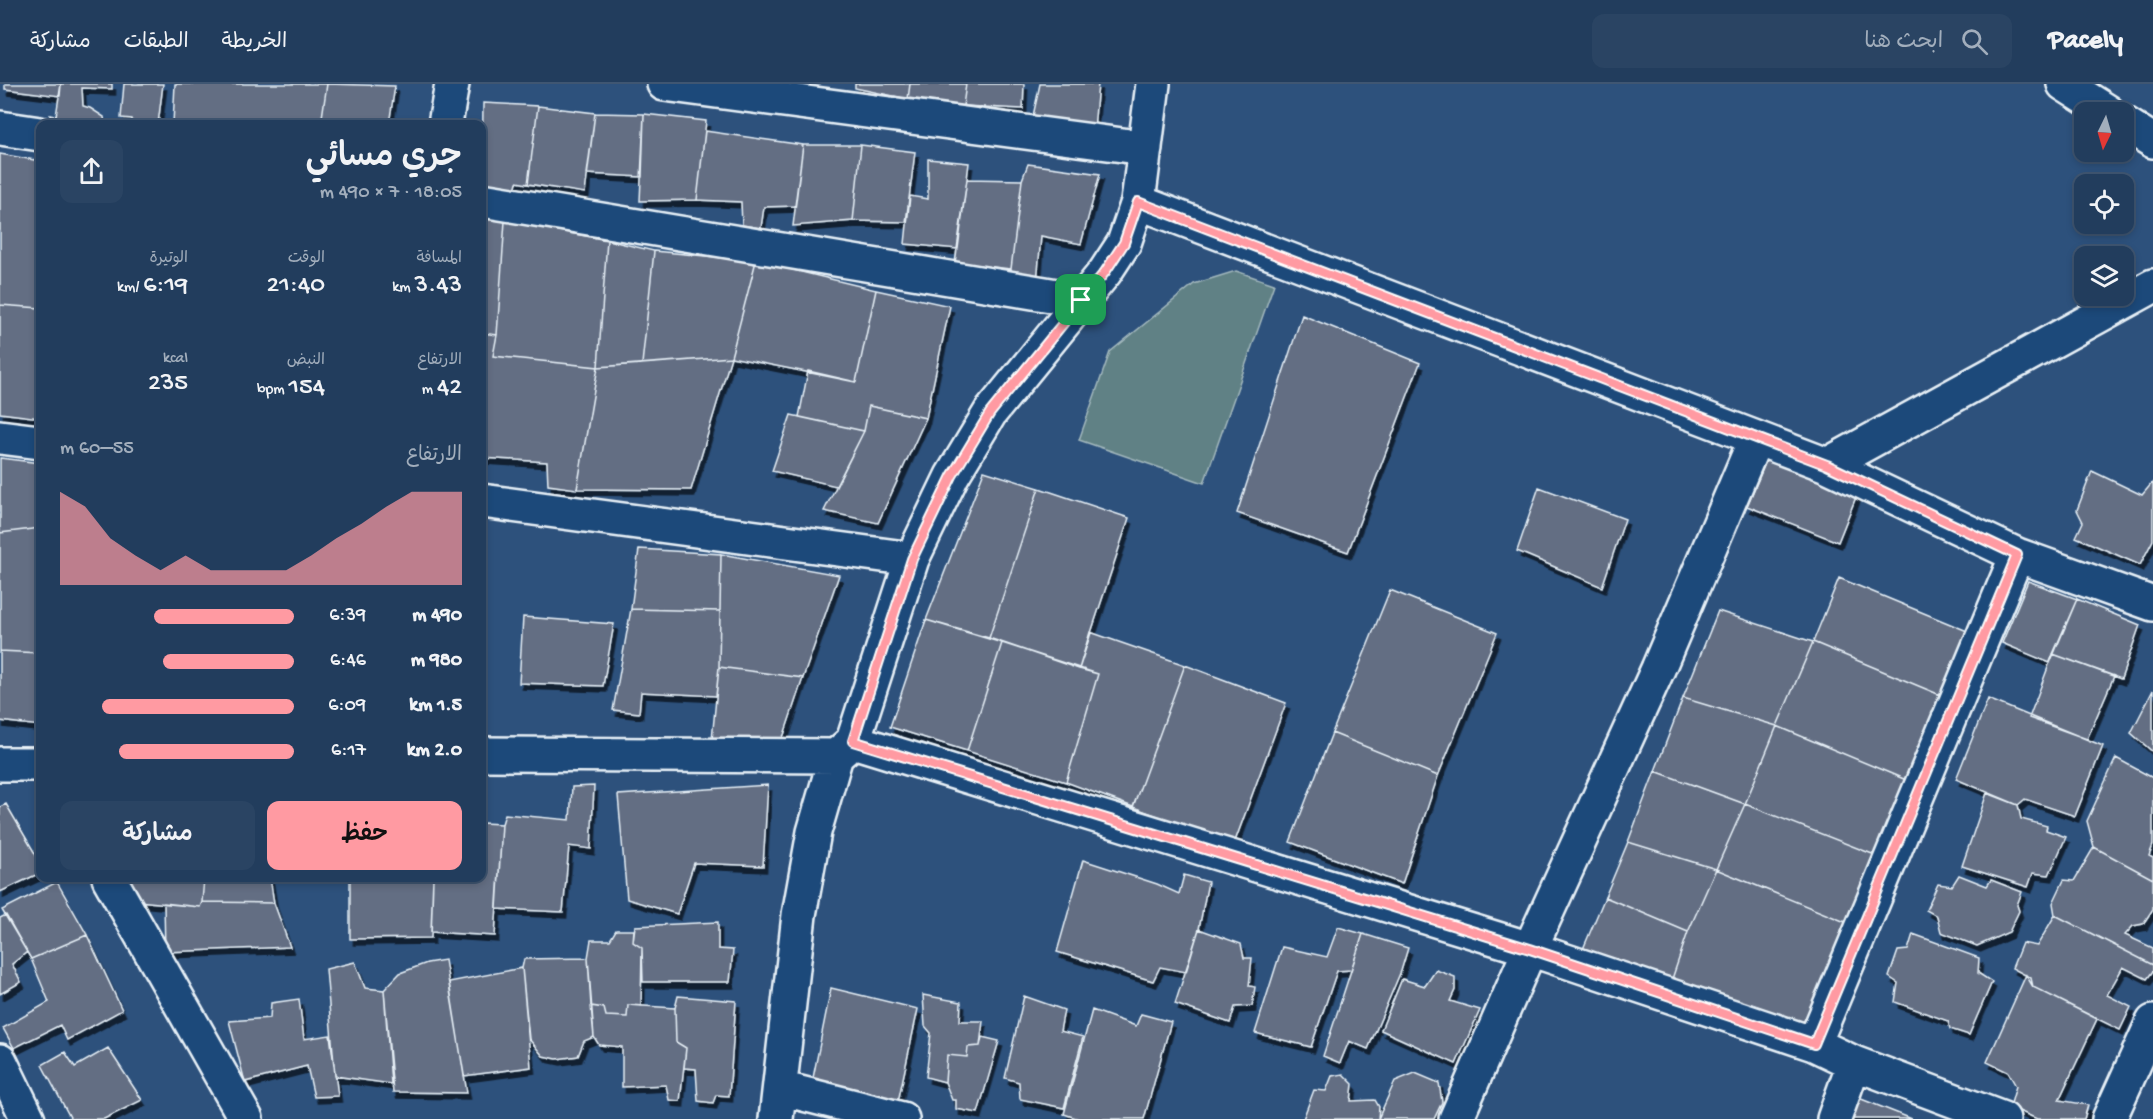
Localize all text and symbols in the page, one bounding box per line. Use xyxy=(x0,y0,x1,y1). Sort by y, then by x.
search box xyxy=(1592,14,2012,68)
icon: search xyxy=(1958,25,1991,58)
text: Pacely xyxy=(2048,25,2123,58)
text: ابحث هنا xyxy=(1864,30,1943,56)
text: مشاركة xyxy=(30,31,91,56)
text: الطبقات xyxy=(124,31,189,56)
text: الخريطة xyxy=(222,31,287,56)
north arrow xyxy=(2074,102,2134,162)
map controls xyxy=(2074,102,2134,306)
button: share xyxy=(60,140,123,203)
text: جري مسائي xyxy=(305,140,462,178)
button: locate xyxy=(2074,174,2134,234)
text: 18:05 · 7 × 490 m xyxy=(320,182,462,205)
button: layers xyxy=(2074,246,2134,306)
text: الوتيرة xyxy=(149,250,188,269)
text: الوقت xyxy=(288,250,325,269)
text: المسافة xyxy=(416,250,462,269)
text: 6:19 xyxy=(143,271,188,302)
text: 21:40 xyxy=(267,271,325,302)
text: 3.43 xyxy=(415,271,462,302)
pin xyxy=(1055,274,1106,325)
text: /km xyxy=(117,279,143,298)
text: km xyxy=(392,279,415,298)
icon: arrive xyxy=(1064,283,1097,316)
text: kcal xyxy=(163,350,188,369)
text: النبض xyxy=(287,352,325,371)
text: الارتفاع xyxy=(417,352,462,371)
text: 235 xyxy=(148,369,188,400)
text: 154 xyxy=(289,373,325,404)
text: 42 xyxy=(437,373,462,404)
text: bpm xyxy=(257,381,289,400)
text: m xyxy=(422,381,437,400)
text: 55–60 m xyxy=(60,438,134,461)
text: الارتفاع xyxy=(406,445,462,468)
text: 6:39 xyxy=(329,605,366,628)
text: 490 m xyxy=(412,605,462,628)
text: 6:46 xyxy=(330,650,366,673)
text: 980 m xyxy=(411,650,462,673)
text: 6:09 xyxy=(328,695,366,718)
text: 1.5 km xyxy=(409,695,462,718)
text: 6:17 xyxy=(331,740,366,763)
text: 2.0 km xyxy=(407,740,462,763)
button: مشاركة xyxy=(60,801,255,870)
button: حفظ xyxy=(267,801,462,870)

